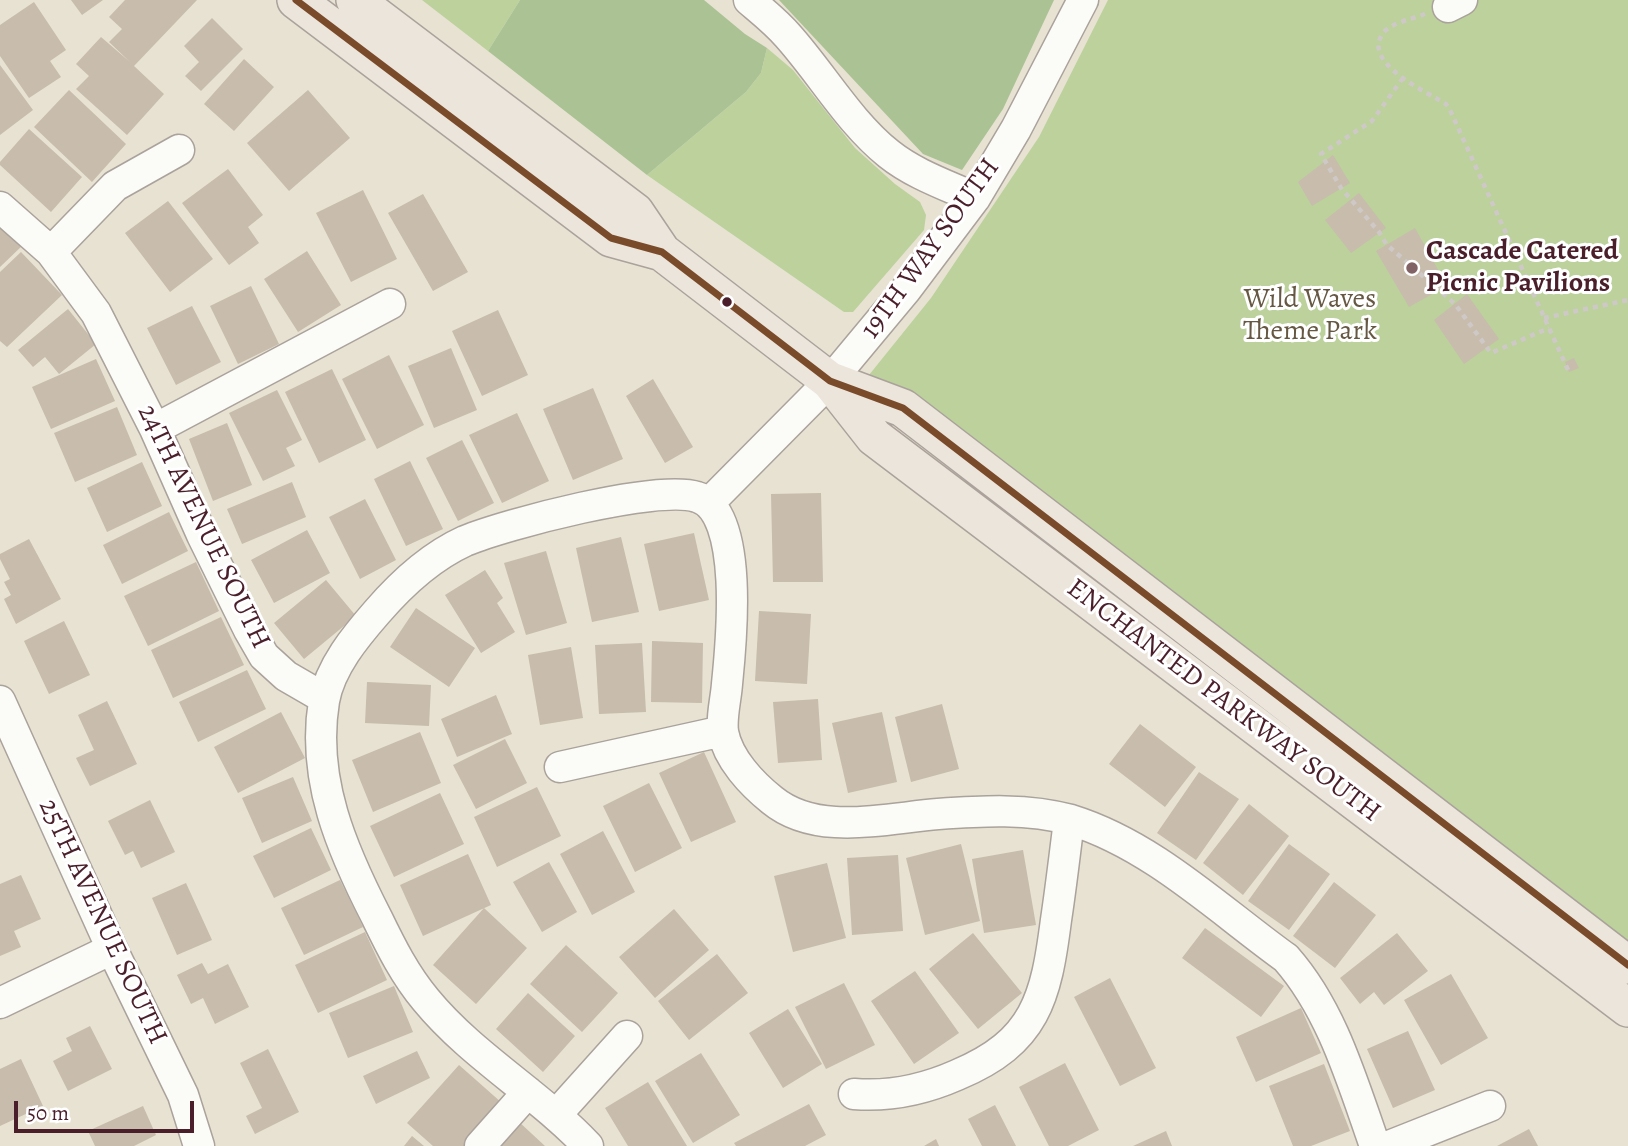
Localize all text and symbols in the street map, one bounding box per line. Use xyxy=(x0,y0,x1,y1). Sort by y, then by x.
street label: 19TH WAY SOUTH xyxy=(854,152,1008,346)
place label: Cascade Catered Picnic Pavilions xyxy=(1426,235,1619,301)
marker: Cascade Catered Picnic Pavilions xyxy=(1404,260,1420,276)
park label: Wild Waves Theme Park xyxy=(1243,283,1377,349)
unlabelled marker xyxy=(720,295,734,309)
street label: 24TH AVENUE SOUTH xyxy=(129,399,277,655)
street label: ENCHANTED PARKWAY SOUTH xyxy=(1059,572,1387,830)
street label: 25TH AVENUE SOUTH xyxy=(30,794,174,1050)
scale bar xyxy=(18,1086,198,1130)
text: 50 m xyxy=(27,1099,69,1127)

